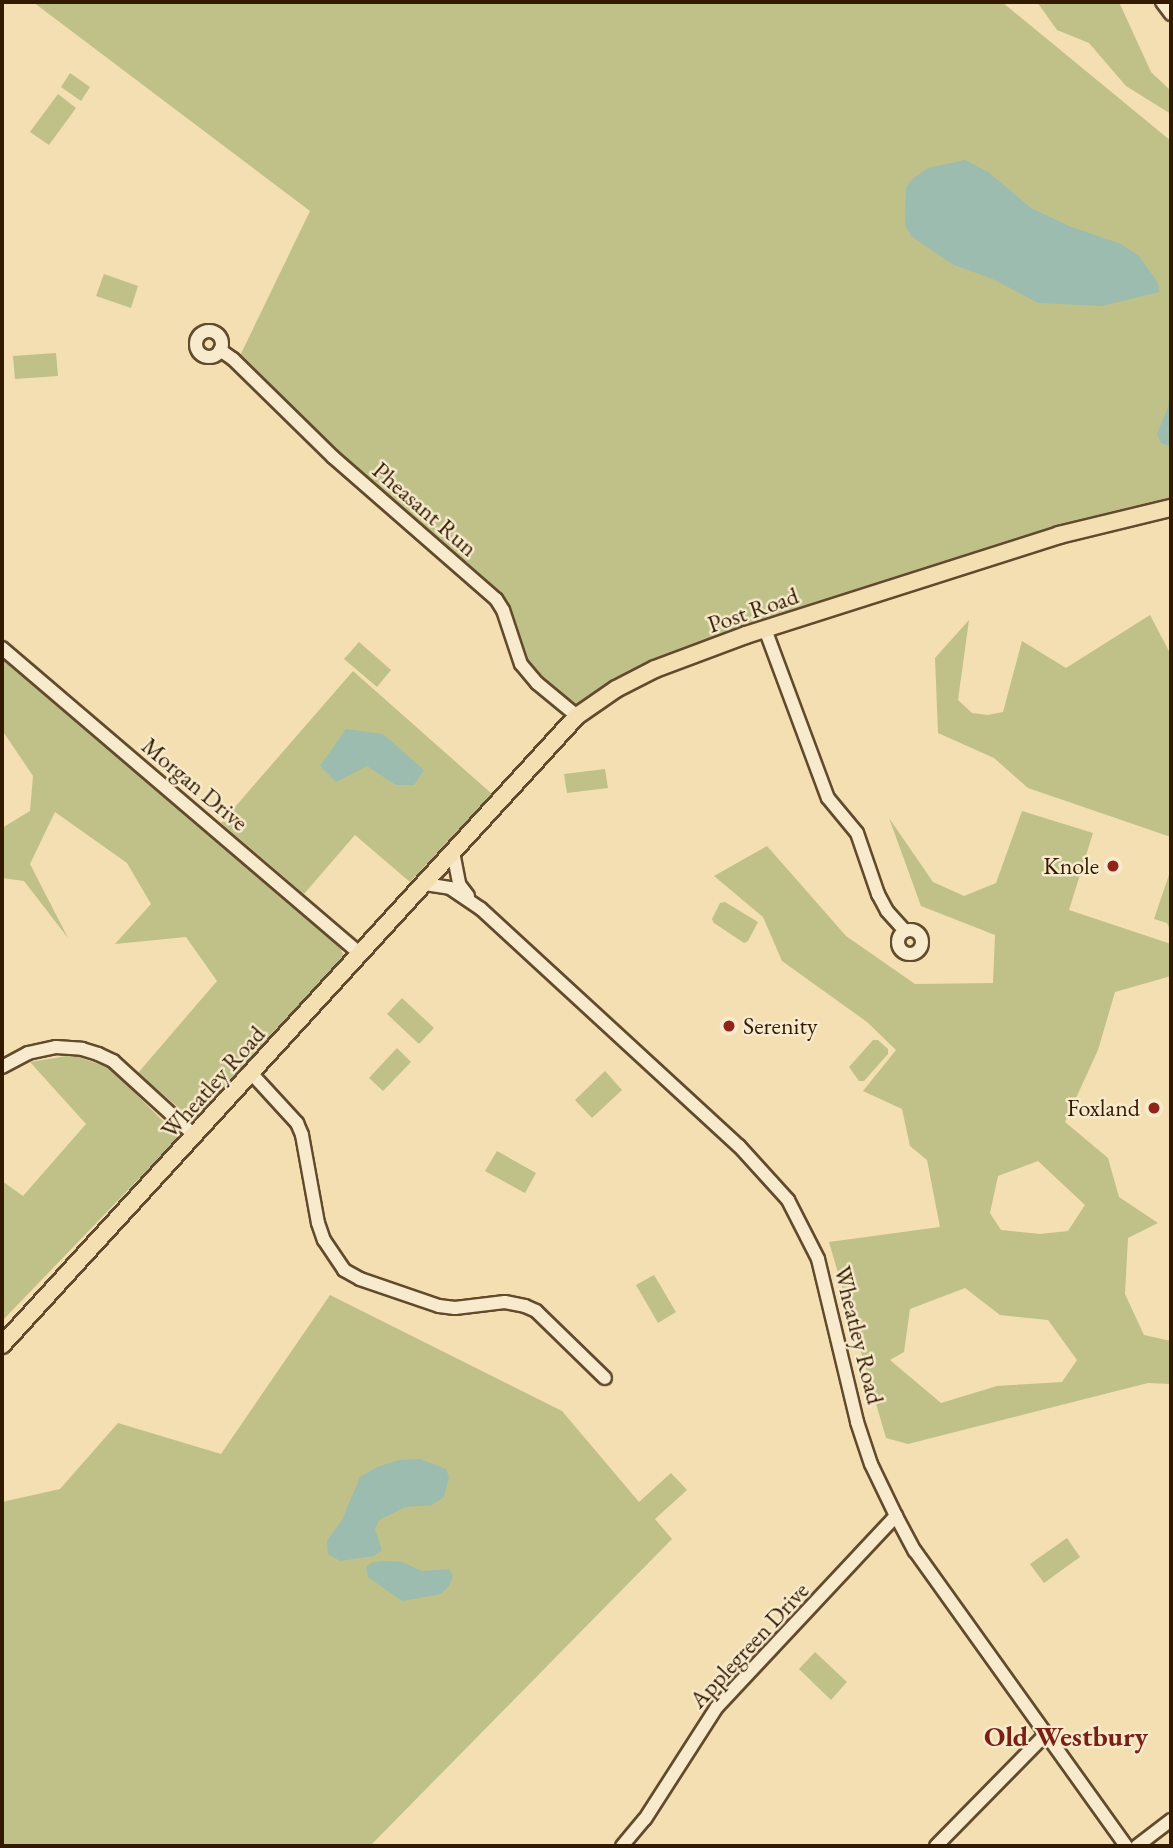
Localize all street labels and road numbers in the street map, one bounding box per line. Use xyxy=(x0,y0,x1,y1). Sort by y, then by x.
street label: Pheasant Run xyxy=(367,456,483,562)
street label: Post Road xyxy=(704,581,802,639)
street label: Morgan Drive xyxy=(136,731,254,837)
street label: Wheatley Road xyxy=(155,1020,271,1144)
street label: Wheatley Road xyxy=(828,1263,890,1407)
street label: Applegreen Drive xyxy=(683,1576,815,1714)

